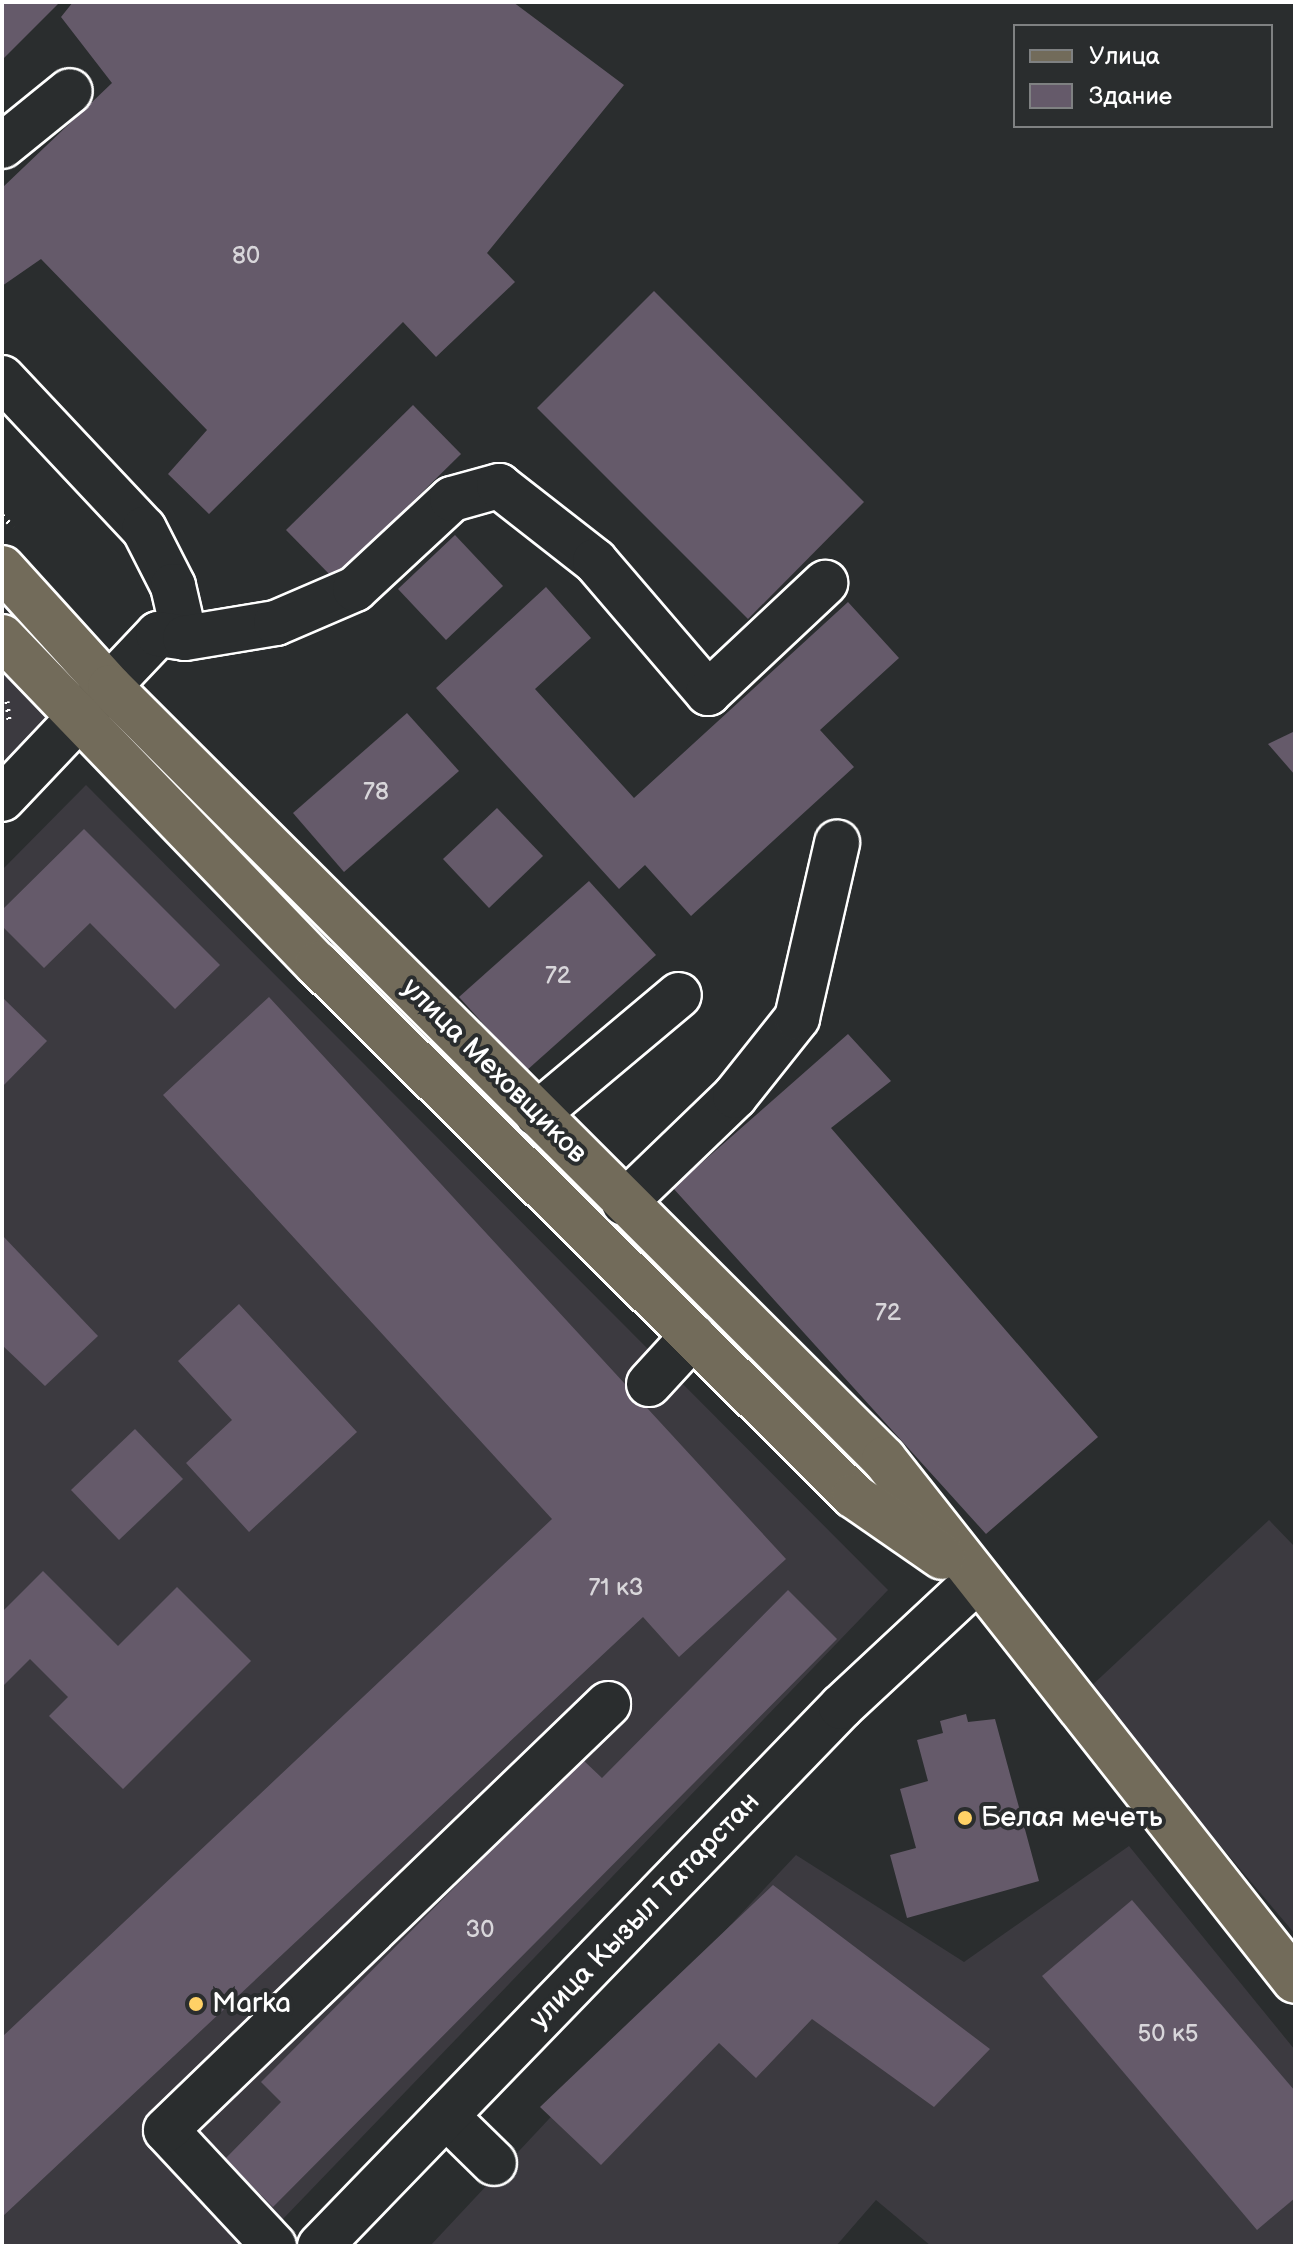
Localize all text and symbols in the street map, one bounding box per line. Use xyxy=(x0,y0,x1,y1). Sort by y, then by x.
legend xyxy=(1013,24,1273,128)
text: Улица xyxy=(1089,42,1160,71)
text: Здание xyxy=(1089,82,1172,111)
house number: 80 xyxy=(232,242,260,270)
house number: 78 xyxy=(363,778,389,806)
house number: 72 xyxy=(545,962,571,990)
street label: улица Меховщиков xyxy=(394,971,594,1171)
house number: 72 xyxy=(875,1299,901,1327)
house number: 71 к3 xyxy=(588,1574,644,1602)
street label: улица Кызыл Татарстан xyxy=(523,1785,767,2037)
place label: Белая мечеть xyxy=(981,1801,1163,1835)
marker: Белая мечеть xyxy=(956,1809,974,1827)
house number: 30 xyxy=(466,1916,494,1944)
place label: Marka xyxy=(212,1987,291,2021)
marker: Marka xyxy=(187,1995,205,2013)
house number: 50 к5 xyxy=(1138,2020,1198,2048)

